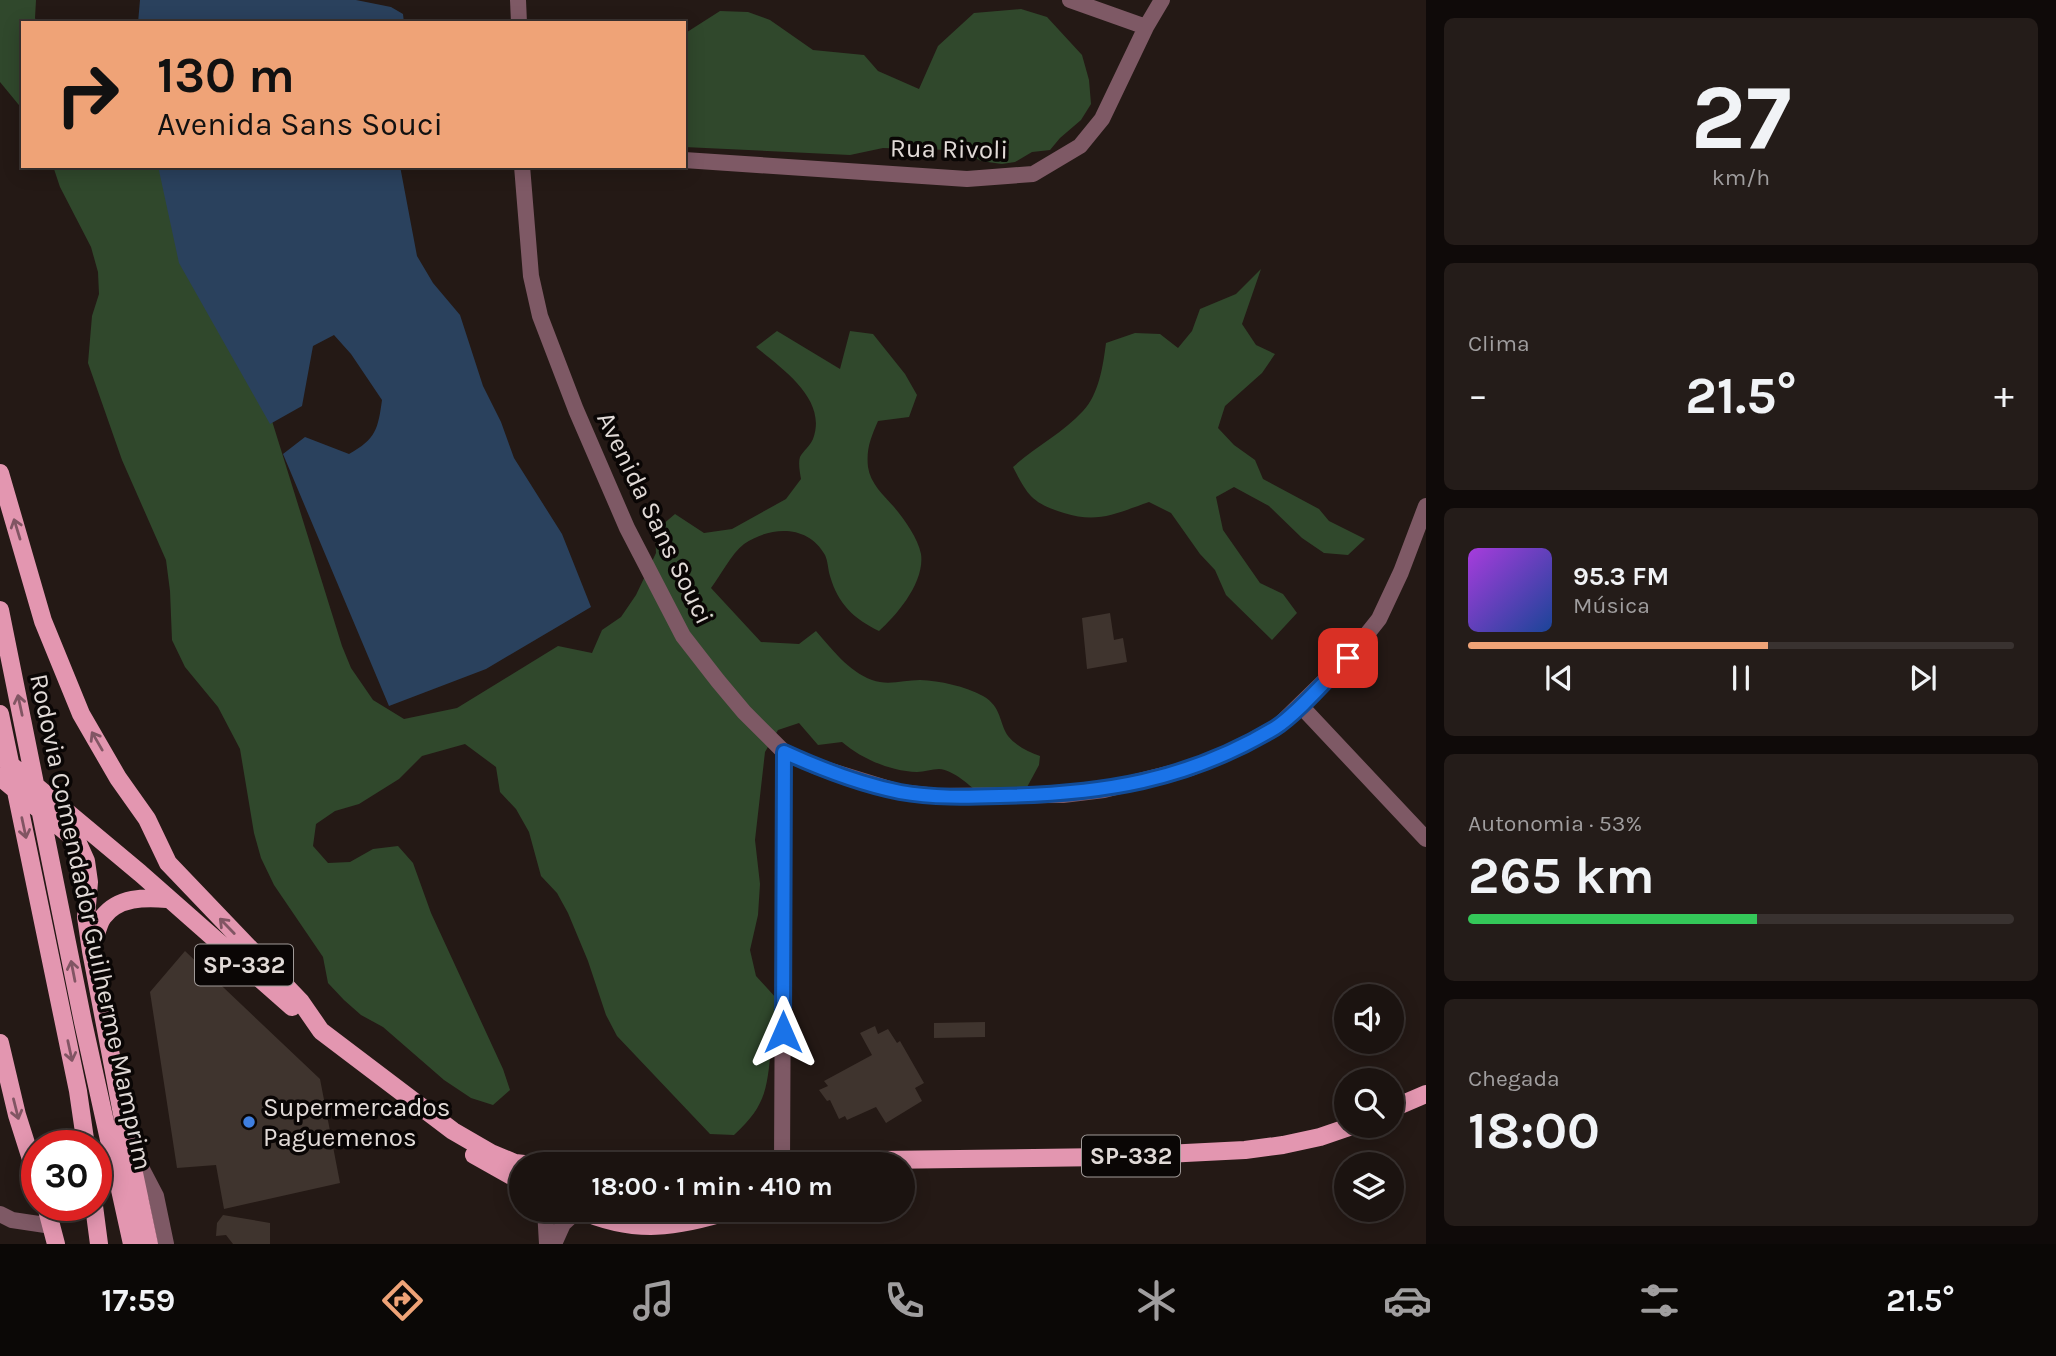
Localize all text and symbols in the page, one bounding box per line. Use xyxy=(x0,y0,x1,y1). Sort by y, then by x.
text: 130 m xyxy=(157,47,295,104)
icon: right xyxy=(42,49,133,140)
text: 27 xyxy=(1691,65,1791,171)
text: Avenida Sans Souci xyxy=(157,106,443,143)
street label: Rua Rivoli xyxy=(890,132,1008,166)
text: km/h xyxy=(1712,164,1770,191)
text: Clima xyxy=(1468,330,1530,357)
text: 21.5° xyxy=(1685,365,1797,426)
text: − xyxy=(1468,373,1488,418)
text: + xyxy=(1994,373,2014,418)
street label: Avenida Sans Souci xyxy=(590,407,720,629)
one-way arrow xyxy=(10,518,23,540)
text: 95.3 FM xyxy=(1573,561,1669,592)
text: Música xyxy=(1573,592,1650,619)
pin xyxy=(1318,628,1378,688)
icon: arrive xyxy=(1329,639,1367,677)
icon: previous xyxy=(1540,659,1578,697)
icon: pause xyxy=(1722,659,1760,697)
icon: next xyxy=(1904,659,1942,697)
street label: Rodovia Comendador Guilherme Mamprim xyxy=(23,671,159,1173)
one-way arrow xyxy=(12,694,26,717)
one-way arrow xyxy=(90,732,104,752)
text: Autonomia · 53% xyxy=(1468,810,1642,837)
one-way arrow xyxy=(17,816,31,839)
text: 265 km xyxy=(1468,845,1655,906)
one-way arrow xyxy=(218,918,235,935)
road number: SP-332 xyxy=(195,945,293,986)
one-way arrow xyxy=(66,960,79,983)
map controls xyxy=(1334,984,1404,1222)
button: sound xyxy=(1334,984,1404,1054)
position arrow xyxy=(746,995,820,1069)
one-way arrow xyxy=(64,1039,78,1062)
text: Chegada xyxy=(1468,1065,1560,1092)
button: search xyxy=(1334,1068,1404,1138)
place label: Supermercados Paguemenos xyxy=(263,1092,451,1153)
one-way arrow xyxy=(10,1097,23,1120)
text: 18:00 xyxy=(1468,1100,1600,1161)
marker: Supermercados Paguemenos xyxy=(241,1114,257,1130)
speed limit sign: 30 xyxy=(21,1130,112,1221)
road number: SP-332 xyxy=(1082,1136,1180,1176)
button: layers xyxy=(1334,1152,1404,1222)
text: 18:00 · 1 min · 410 m xyxy=(591,1171,833,1202)
icon: directions xyxy=(378,1276,427,1325)
icon: music xyxy=(629,1276,678,1325)
icon: phone xyxy=(880,1276,929,1325)
icon: climate xyxy=(1132,1276,1181,1325)
icon: car xyxy=(1383,1276,1432,1325)
icon: filters xyxy=(1635,1276,1684,1325)
text: 17:59 xyxy=(101,1282,175,1319)
text: 21.5° xyxy=(1886,1282,1955,1319)

